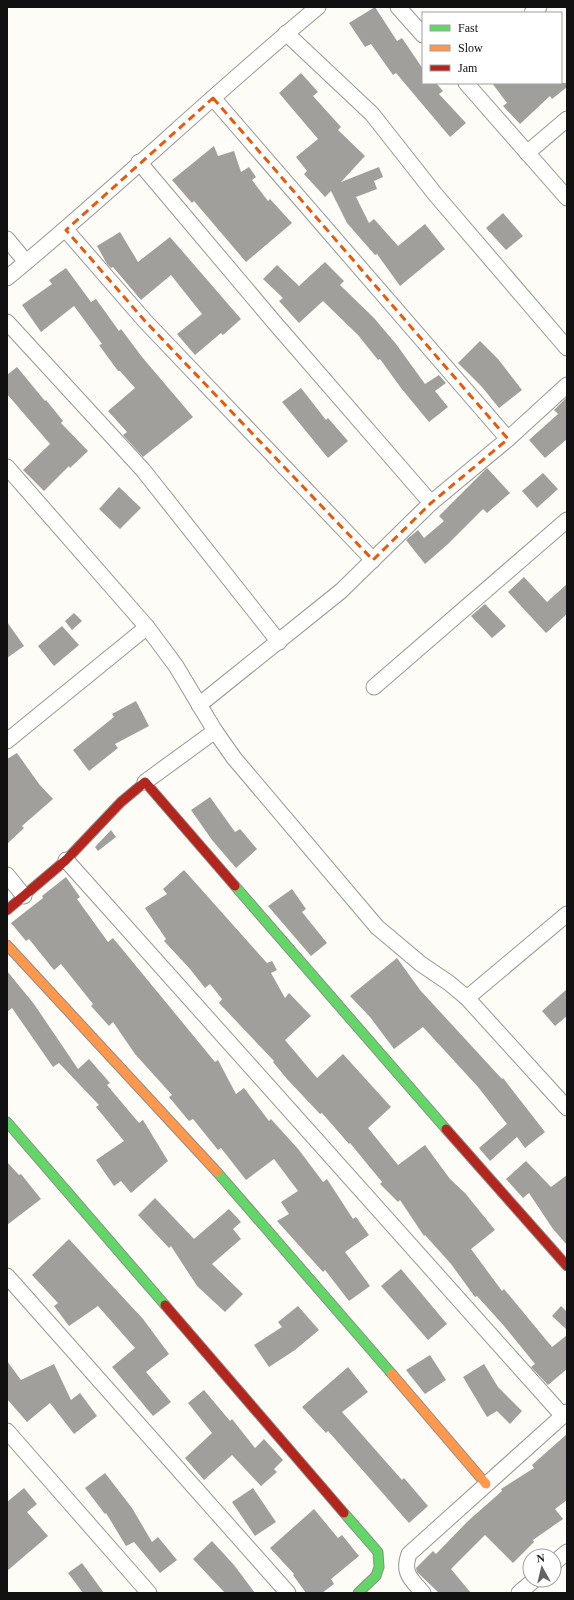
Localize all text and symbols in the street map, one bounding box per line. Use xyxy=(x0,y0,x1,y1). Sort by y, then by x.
legend xyxy=(422,12,562,84)
text: Fast xyxy=(458,21,479,35)
text: Slow xyxy=(458,41,483,55)
text: Jam xyxy=(458,61,478,75)
north arrow xyxy=(522,1548,562,1588)
text: N xyxy=(536,1552,545,1565)

